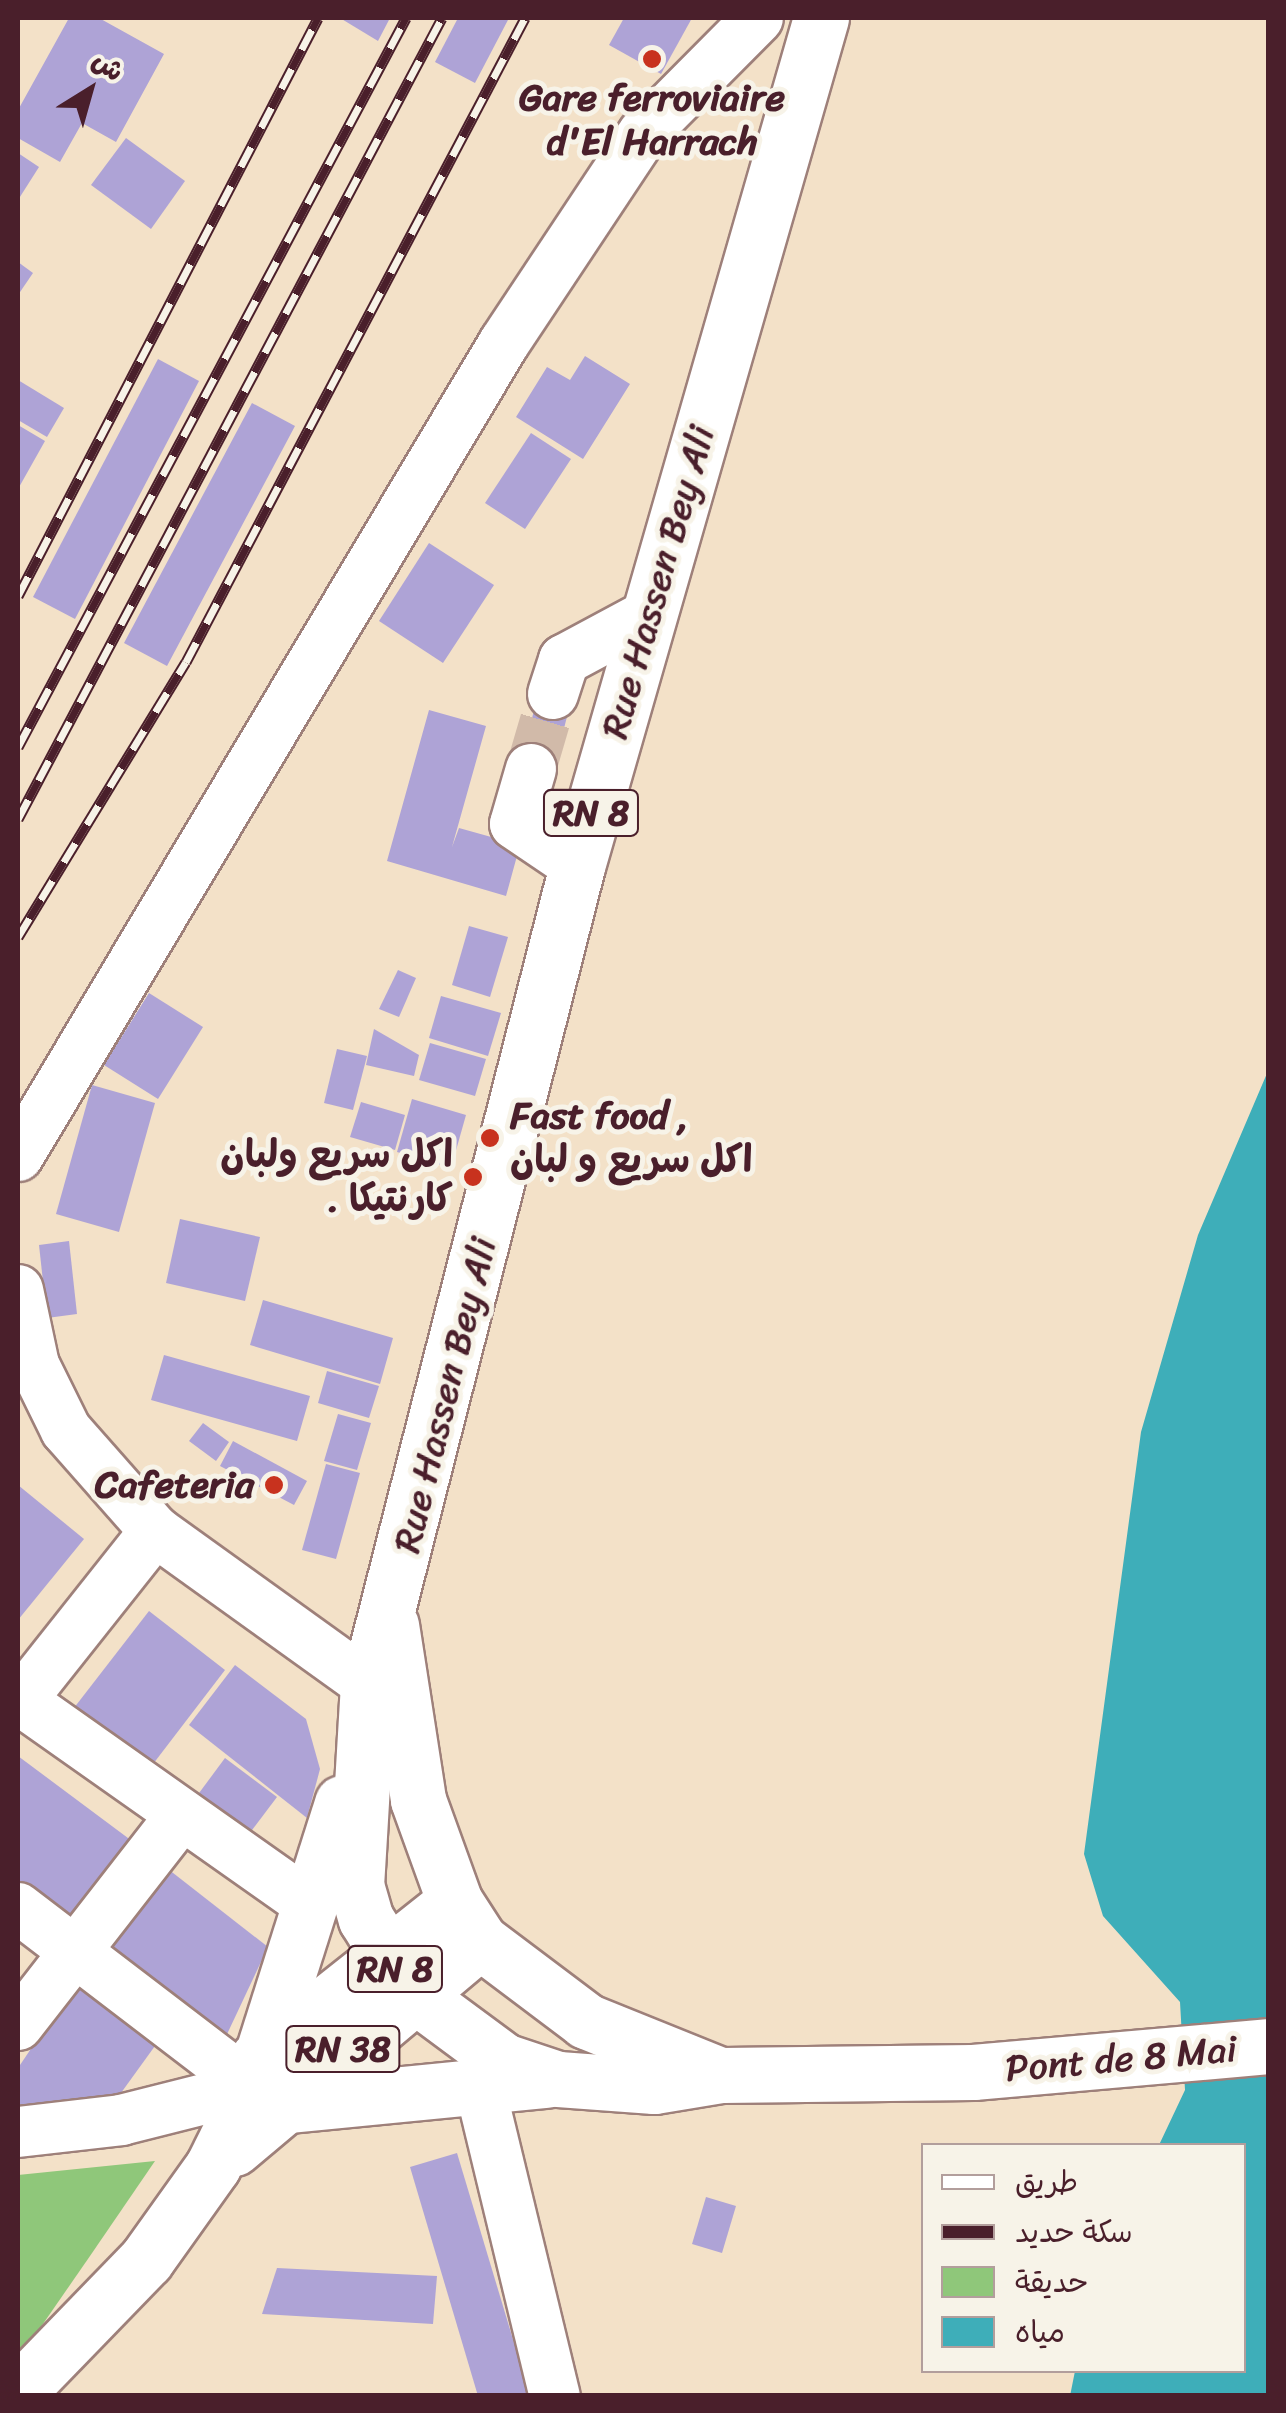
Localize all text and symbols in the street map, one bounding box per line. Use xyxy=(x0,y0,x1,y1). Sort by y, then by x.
text: ش xyxy=(81,37,135,94)
north arrow xyxy=(40,40,140,140)
marker: Gare ferroviaire d'El Harrach xyxy=(641,48,663,70)
place label: Gare ferroviaire d'El Harrach xyxy=(519,75,785,164)
street label: Rue Hassen Bey Ali xyxy=(592,420,724,744)
road number: RN 8 xyxy=(541,783,641,843)
place label: Fast food , اكل سريع و لبان xyxy=(510,1093,753,1182)
marker: Fast food , اكل سريع و لبان xyxy=(479,1127,501,1149)
place label: اكل سريع ولبان . كارنتيكا xyxy=(220,1132,453,1222)
marker: اكل سريع ولبان . كارنتيكا xyxy=(462,1166,484,1188)
street label: Rue Hassen Bey Ali xyxy=(384,1233,506,1557)
place label: Cafeteria xyxy=(95,1462,254,1508)
marker: Cafeteria xyxy=(263,1474,285,1496)
road number: RN 8 xyxy=(345,1939,445,1999)
road number: RN 38 xyxy=(283,2019,403,2079)
street label: Pont de 8 Mai xyxy=(1003,2026,1239,2092)
legend xyxy=(921,2143,1246,2373)
text: طريق xyxy=(1015,2155,1078,2209)
text: سكة حديد xyxy=(1015,2205,1133,2259)
text: حديقة xyxy=(1015,2255,1089,2309)
text: مياه xyxy=(1015,2305,1065,2359)

